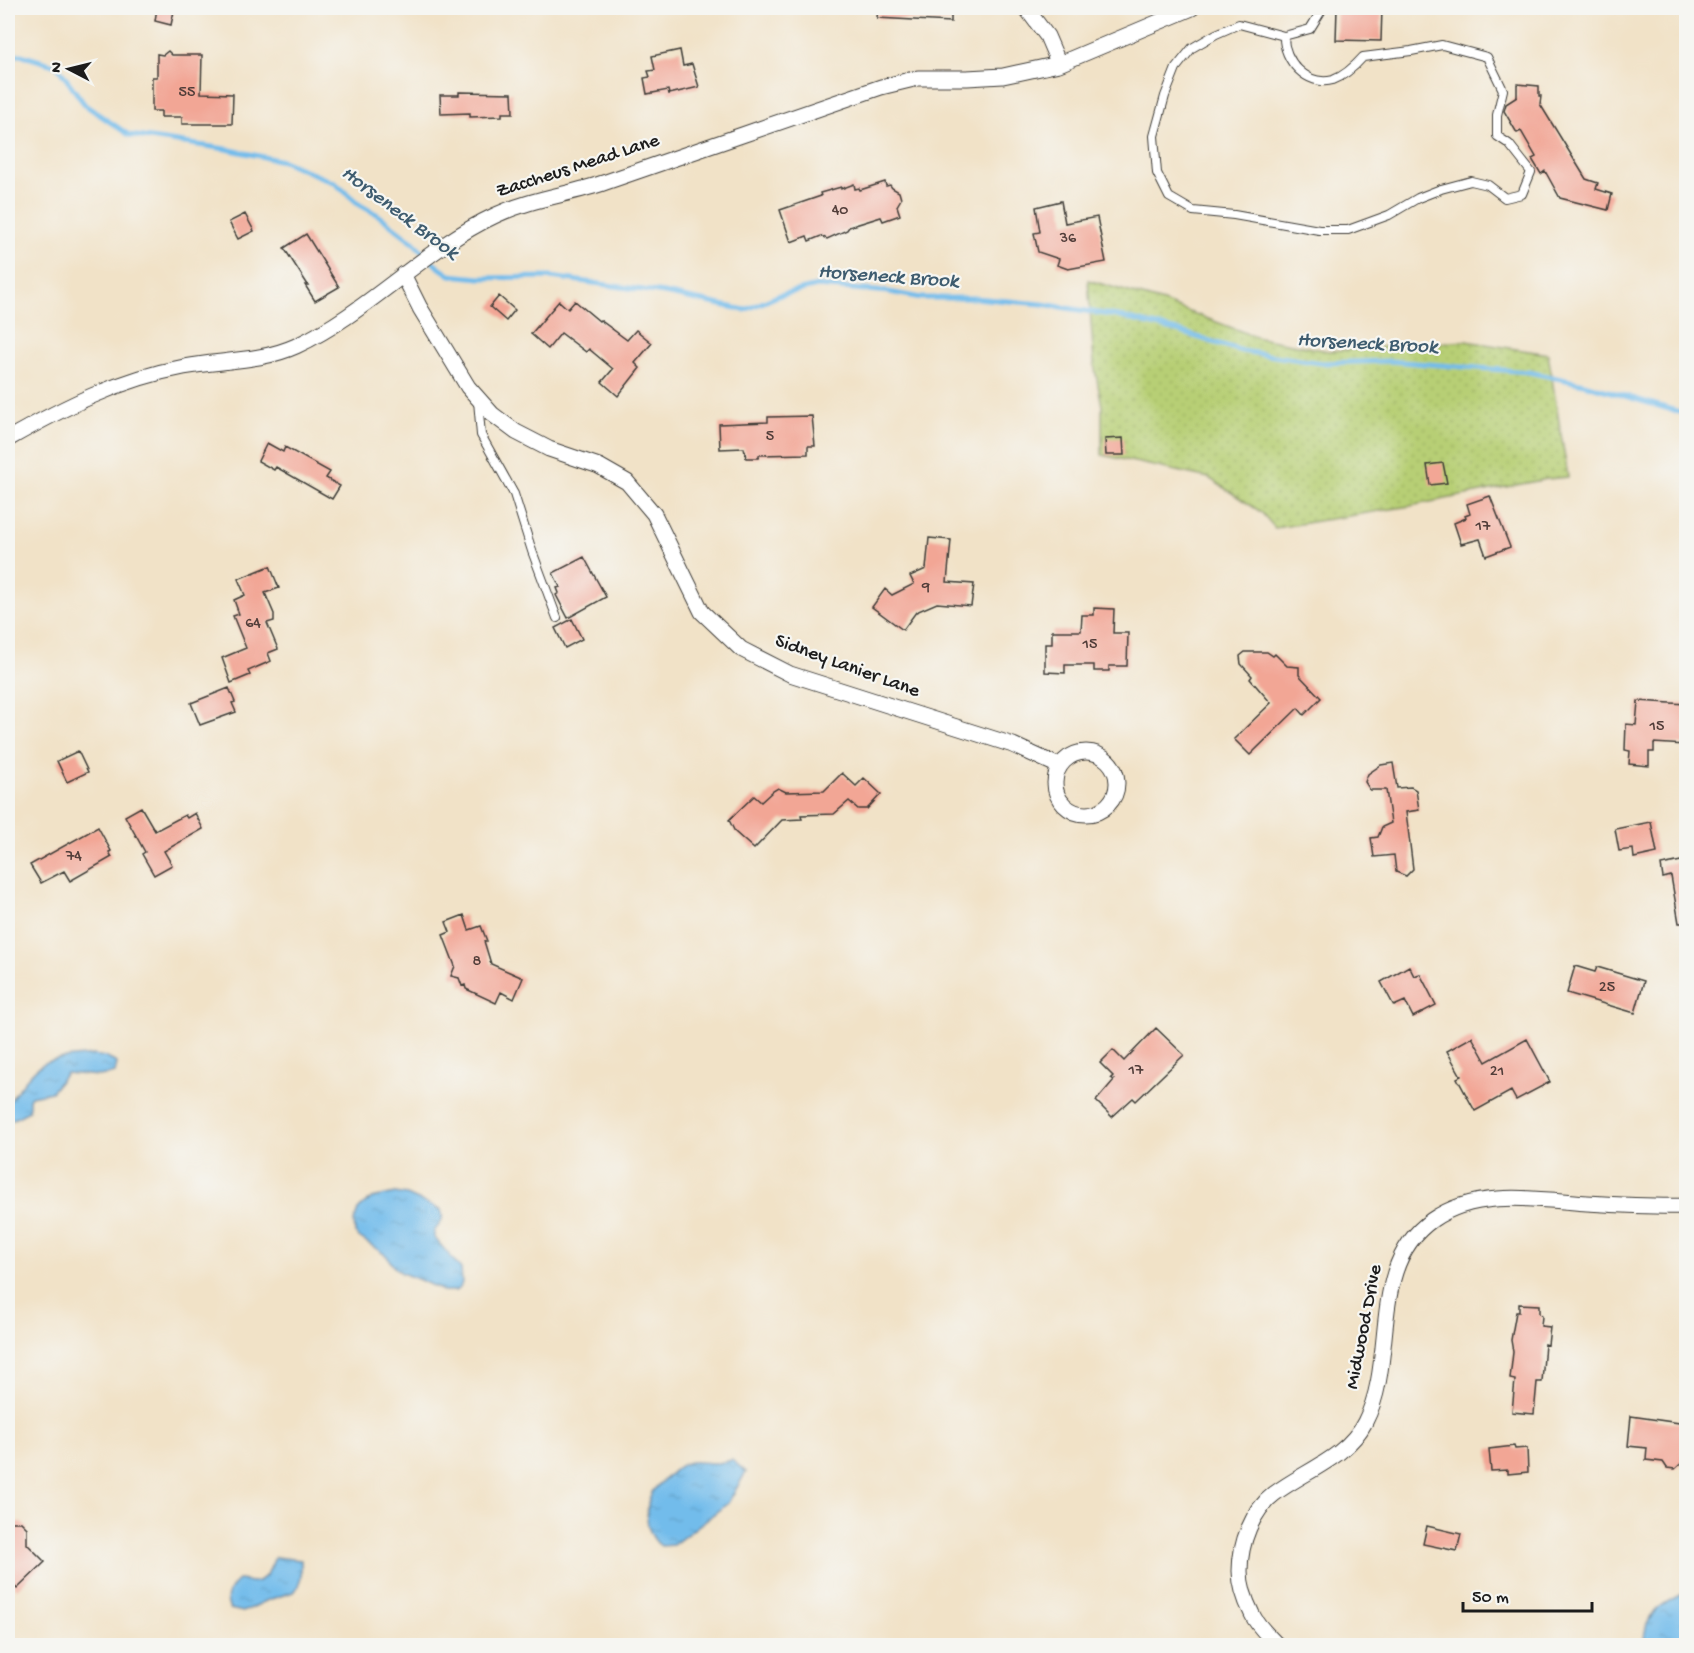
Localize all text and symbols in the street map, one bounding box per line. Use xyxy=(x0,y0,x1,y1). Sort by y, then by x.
north arrow xyxy=(39,39,99,99)
text: N xyxy=(48,61,68,74)
house number: 55 xyxy=(179,84,195,103)
street label: Zaccheus Mead Lane xyxy=(494,130,663,204)
water label: Horseneck Brook xyxy=(335,162,465,268)
house number: 40 xyxy=(832,202,848,221)
house number: 36 xyxy=(1059,230,1077,249)
water label: Horseneck Brook xyxy=(817,261,962,296)
water label: Horseneck Brook xyxy=(1296,329,1440,361)
house number: 5 xyxy=(766,428,774,447)
house number: 17 xyxy=(1475,518,1491,537)
house number: 9 xyxy=(921,579,930,598)
house number: 64 xyxy=(245,615,261,634)
street label: Sidney Lanier Lane xyxy=(771,630,923,704)
house number: 15 xyxy=(1082,636,1097,655)
house number: 15 xyxy=(1649,718,1664,737)
house number: 74 xyxy=(65,848,82,867)
house number: 8 xyxy=(473,953,482,972)
house number: 25 xyxy=(1599,979,1615,998)
house number: 17 xyxy=(1128,1062,1144,1081)
house number: 21 xyxy=(1490,1063,1504,1082)
street label: Midwood Drive xyxy=(1342,1262,1388,1391)
scale bar xyxy=(1463,1575,1592,1613)
text: 50 m xyxy=(1472,1588,1509,1609)

